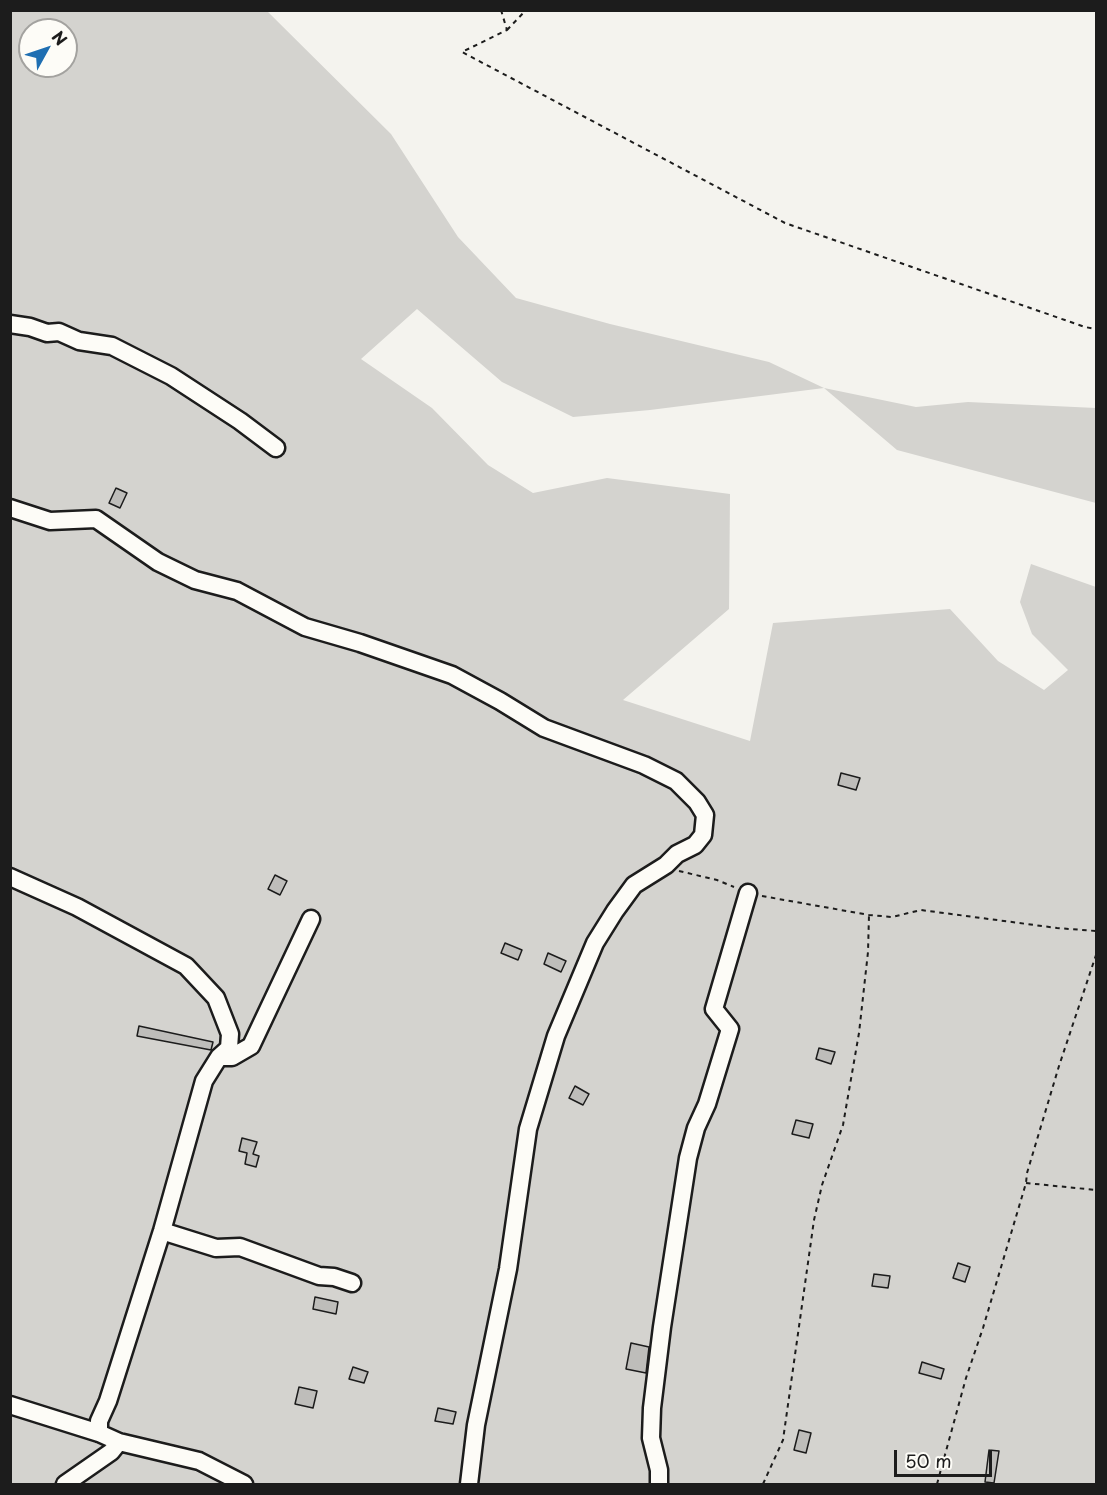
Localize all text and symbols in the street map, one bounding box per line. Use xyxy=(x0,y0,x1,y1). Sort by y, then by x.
north arrow xyxy=(18,18,78,78)
text: N xyxy=(47,25,74,50)
scale bar xyxy=(897,1438,994,1476)
text: 50 m xyxy=(905,1447,952,1474)

